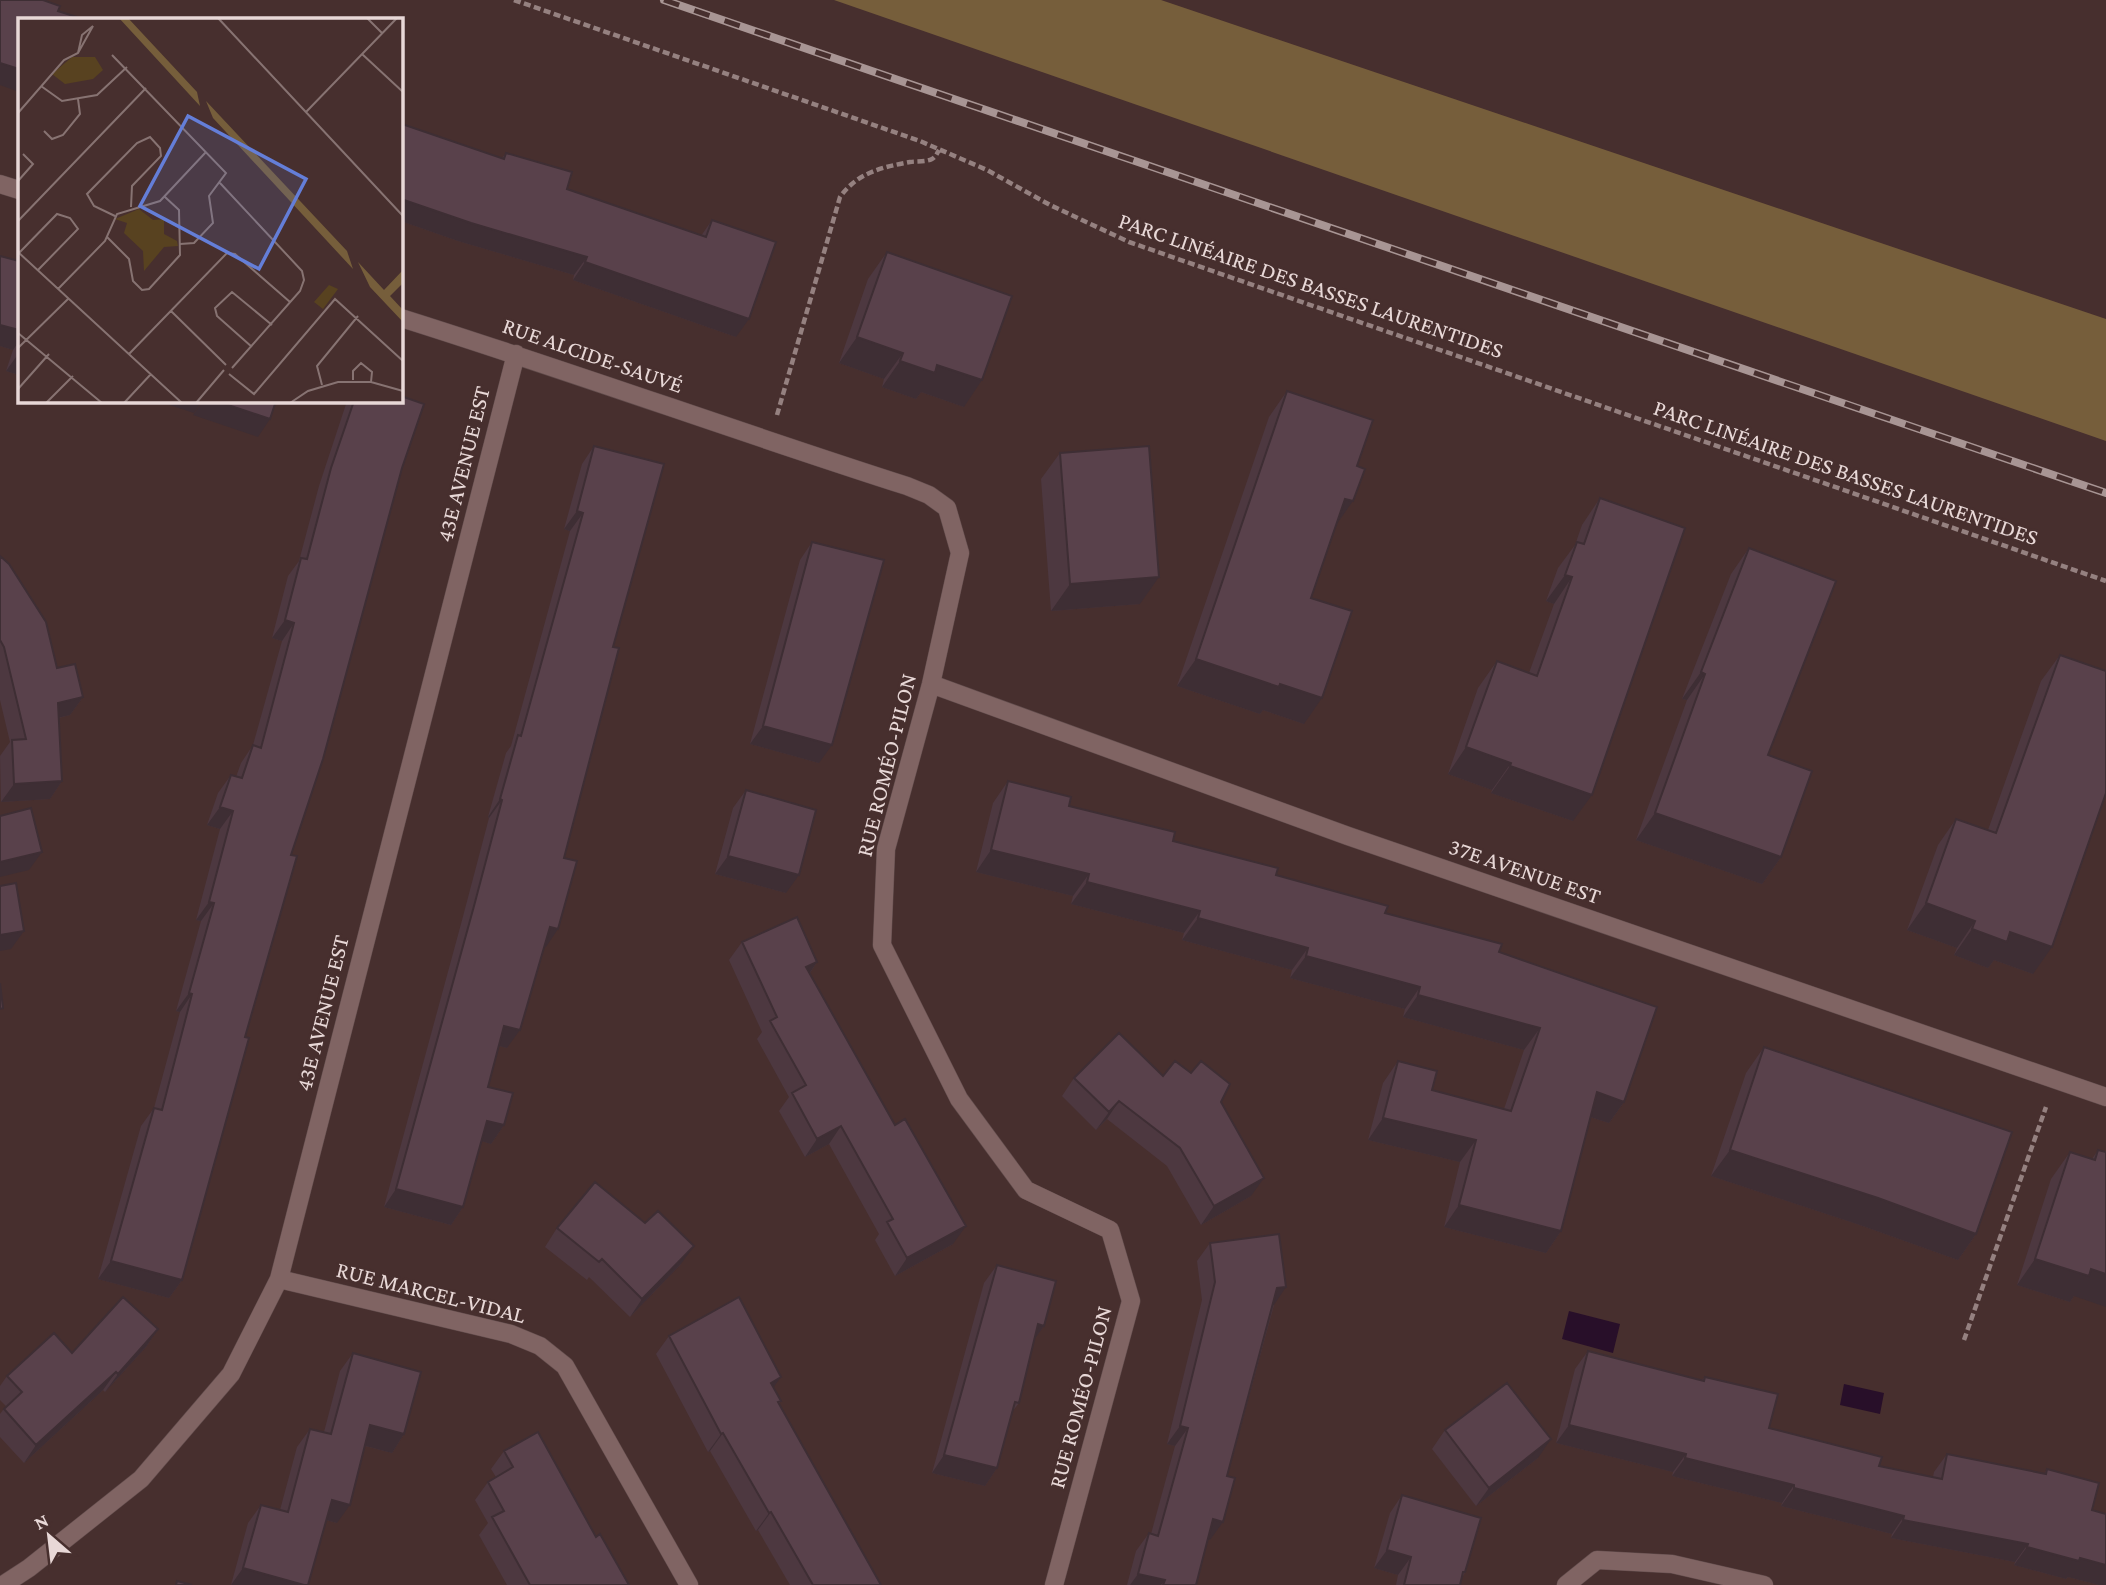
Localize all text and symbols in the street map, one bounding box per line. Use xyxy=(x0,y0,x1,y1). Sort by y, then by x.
inset map xyxy=(18,18,402,402)
street label: PARC LINÉAIRE DES BASSES LAURENTIDES xyxy=(1115,207,1507,363)
street label: RUE ALCIDE-SAUVÉ xyxy=(499,312,687,398)
street label: 43E AVENUE EST xyxy=(431,383,495,545)
street label: PARC LINÉAIRE DES BASSES LAURENTIDES xyxy=(1650,394,2042,550)
street label: RUE ROMÉO-PILON xyxy=(851,671,921,859)
street label: 37E AVENUE EST xyxy=(1446,833,1605,909)
street label: 43E AVENUE EST xyxy=(290,932,354,1094)
street label: RUE MARCEL-VIDAL xyxy=(334,1256,529,1328)
street label: RUE ROMÉO-PILON xyxy=(1043,1303,1117,1491)
north arrow xyxy=(14,1501,84,1571)
text: N xyxy=(31,1509,52,1534)

